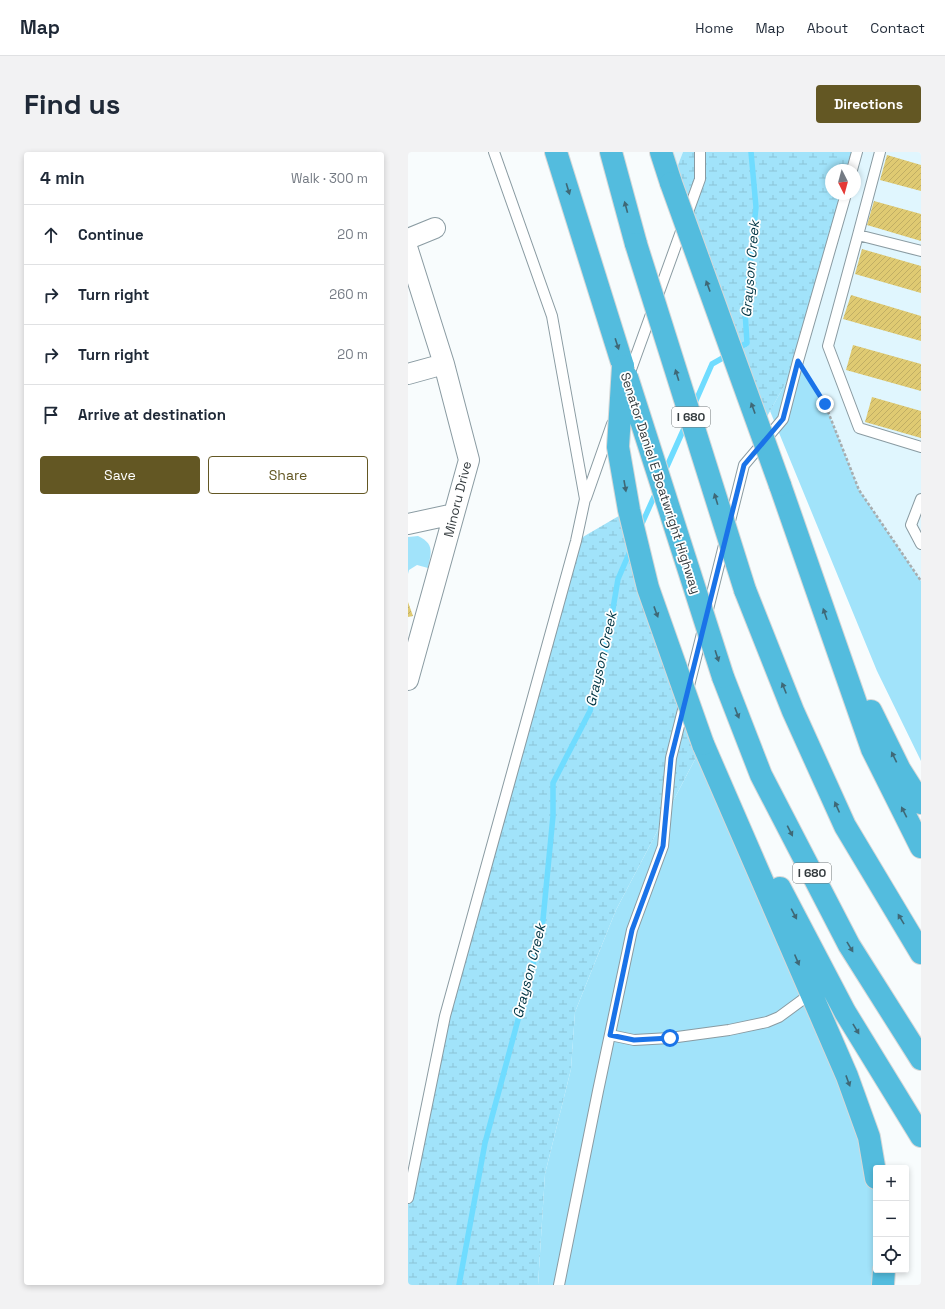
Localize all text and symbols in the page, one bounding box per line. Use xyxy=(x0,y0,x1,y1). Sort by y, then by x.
text: Map xyxy=(20,15,60,40)
text: Home xyxy=(695,19,733,37)
text: Map xyxy=(755,19,785,37)
text: About xyxy=(807,19,848,37)
text: Contact xyxy=(870,19,925,37)
button: Directions xyxy=(816,85,921,123)
text: Find us xyxy=(24,86,121,122)
north arrow xyxy=(825,164,861,200)
text: 4 min xyxy=(40,167,85,189)
text: Walk · 300 m xyxy=(291,170,368,187)
one-way arrow xyxy=(565,184,571,196)
one-way arrow xyxy=(623,200,629,212)
water label: Grayson Creek xyxy=(737,218,763,318)
icon: ahead xyxy=(40,224,62,246)
text: Continue xyxy=(78,225,144,244)
text: 20 m xyxy=(337,226,368,243)
one-way arrow xyxy=(705,280,711,292)
icon: right xyxy=(40,284,62,306)
text: Turn right xyxy=(78,285,149,304)
text: 260 m xyxy=(329,286,368,303)
one-way arrow xyxy=(614,339,620,351)
icon: right xyxy=(40,344,62,366)
text: Turn right xyxy=(78,345,149,364)
text: 20 m xyxy=(337,346,368,363)
one-way arrow xyxy=(674,369,680,381)
street label: Senator Daniel E Boatwright Highway xyxy=(617,370,704,596)
route end xyxy=(816,395,834,413)
one-way arrow xyxy=(749,402,755,414)
icon: arrive xyxy=(40,404,62,426)
text: Arrive at destination xyxy=(78,405,226,424)
road number: I 680 xyxy=(672,407,710,427)
button: Save xyxy=(40,456,200,494)
button: Share xyxy=(208,456,368,494)
street label: Minoru Drive xyxy=(440,459,475,539)
one-way arrow xyxy=(622,480,628,492)
one-way arrow xyxy=(713,493,719,505)
one-way arrow xyxy=(654,606,660,618)
one-way arrow xyxy=(822,607,828,619)
water label: Grayson Creek xyxy=(581,608,621,708)
one-way arrow xyxy=(714,651,720,663)
one-way arrow xyxy=(781,682,787,693)
one-way arrow xyxy=(735,707,741,719)
one-way arrow xyxy=(891,752,897,763)
one-way arrow xyxy=(833,800,839,812)
one-way arrow xyxy=(900,806,907,818)
one-way arrow xyxy=(787,826,794,837)
road number: I 680 xyxy=(793,863,831,883)
one-way arrow xyxy=(790,908,797,920)
one-way arrow xyxy=(897,914,905,924)
water label: Grayson Creek xyxy=(509,920,550,1020)
one-way arrow xyxy=(846,942,854,952)
one-way arrow xyxy=(794,954,800,966)
one-way arrow xyxy=(852,1023,859,1035)
route start xyxy=(661,1029,679,1047)
one-way arrow xyxy=(846,1075,852,1087)
map controls xyxy=(873,1165,909,1273)
button: + xyxy=(873,1165,909,1201)
button: − xyxy=(873,1201,909,1237)
button: locate xyxy=(873,1237,909,1273)

